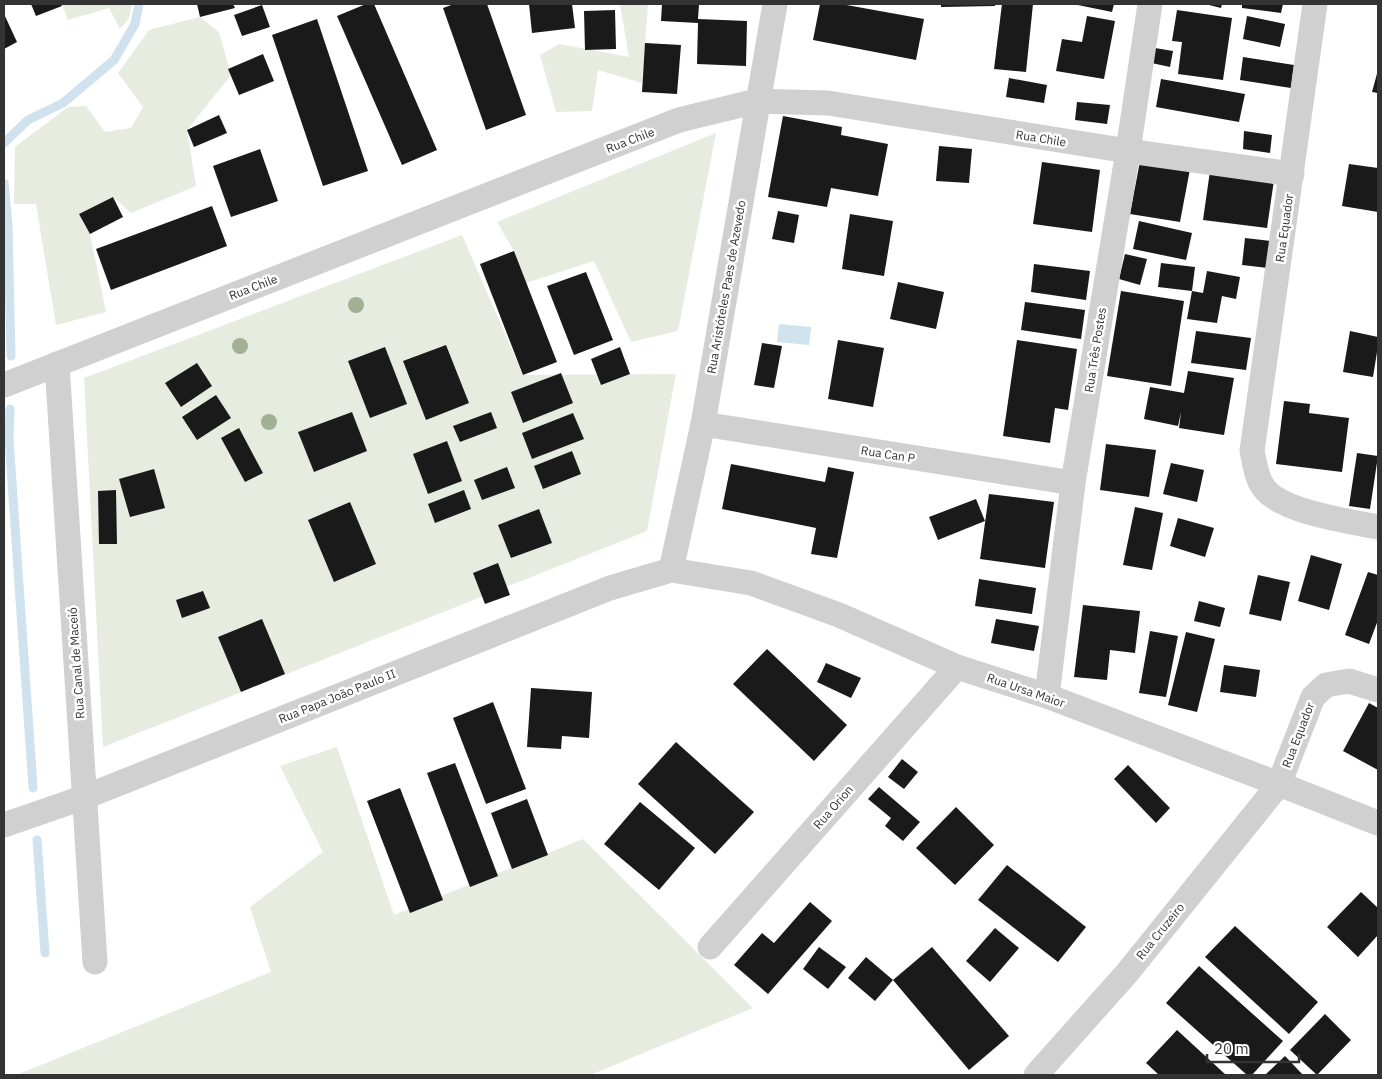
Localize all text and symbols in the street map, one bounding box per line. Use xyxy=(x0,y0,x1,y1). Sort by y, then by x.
street label: Rua Chile xyxy=(604,124,657,156)
street label: Rua Chile xyxy=(1015,127,1068,149)
street label: Rua Equador xyxy=(1272,192,1296,263)
street label: Rua Aristóteles Paes de Azevedo xyxy=(703,199,749,375)
street label: Rua Chile xyxy=(227,271,280,303)
street label: Rua Três Postes xyxy=(1081,306,1109,394)
street label: Rua Can P xyxy=(860,442,916,466)
street label: Rua Canal de Maceió xyxy=(65,606,87,719)
street label: Rua Papa João Paulo II xyxy=(276,666,398,726)
street label: Rua Ursa Maior xyxy=(985,670,1068,711)
street label: Rua Equador xyxy=(1279,700,1318,770)
street label: Rua Orion xyxy=(810,782,856,832)
street label: Rua Cruzeiro xyxy=(1133,899,1188,962)
scale bar xyxy=(1207,1032,1300,1064)
text: 20 m xyxy=(1214,1039,1249,1058)

